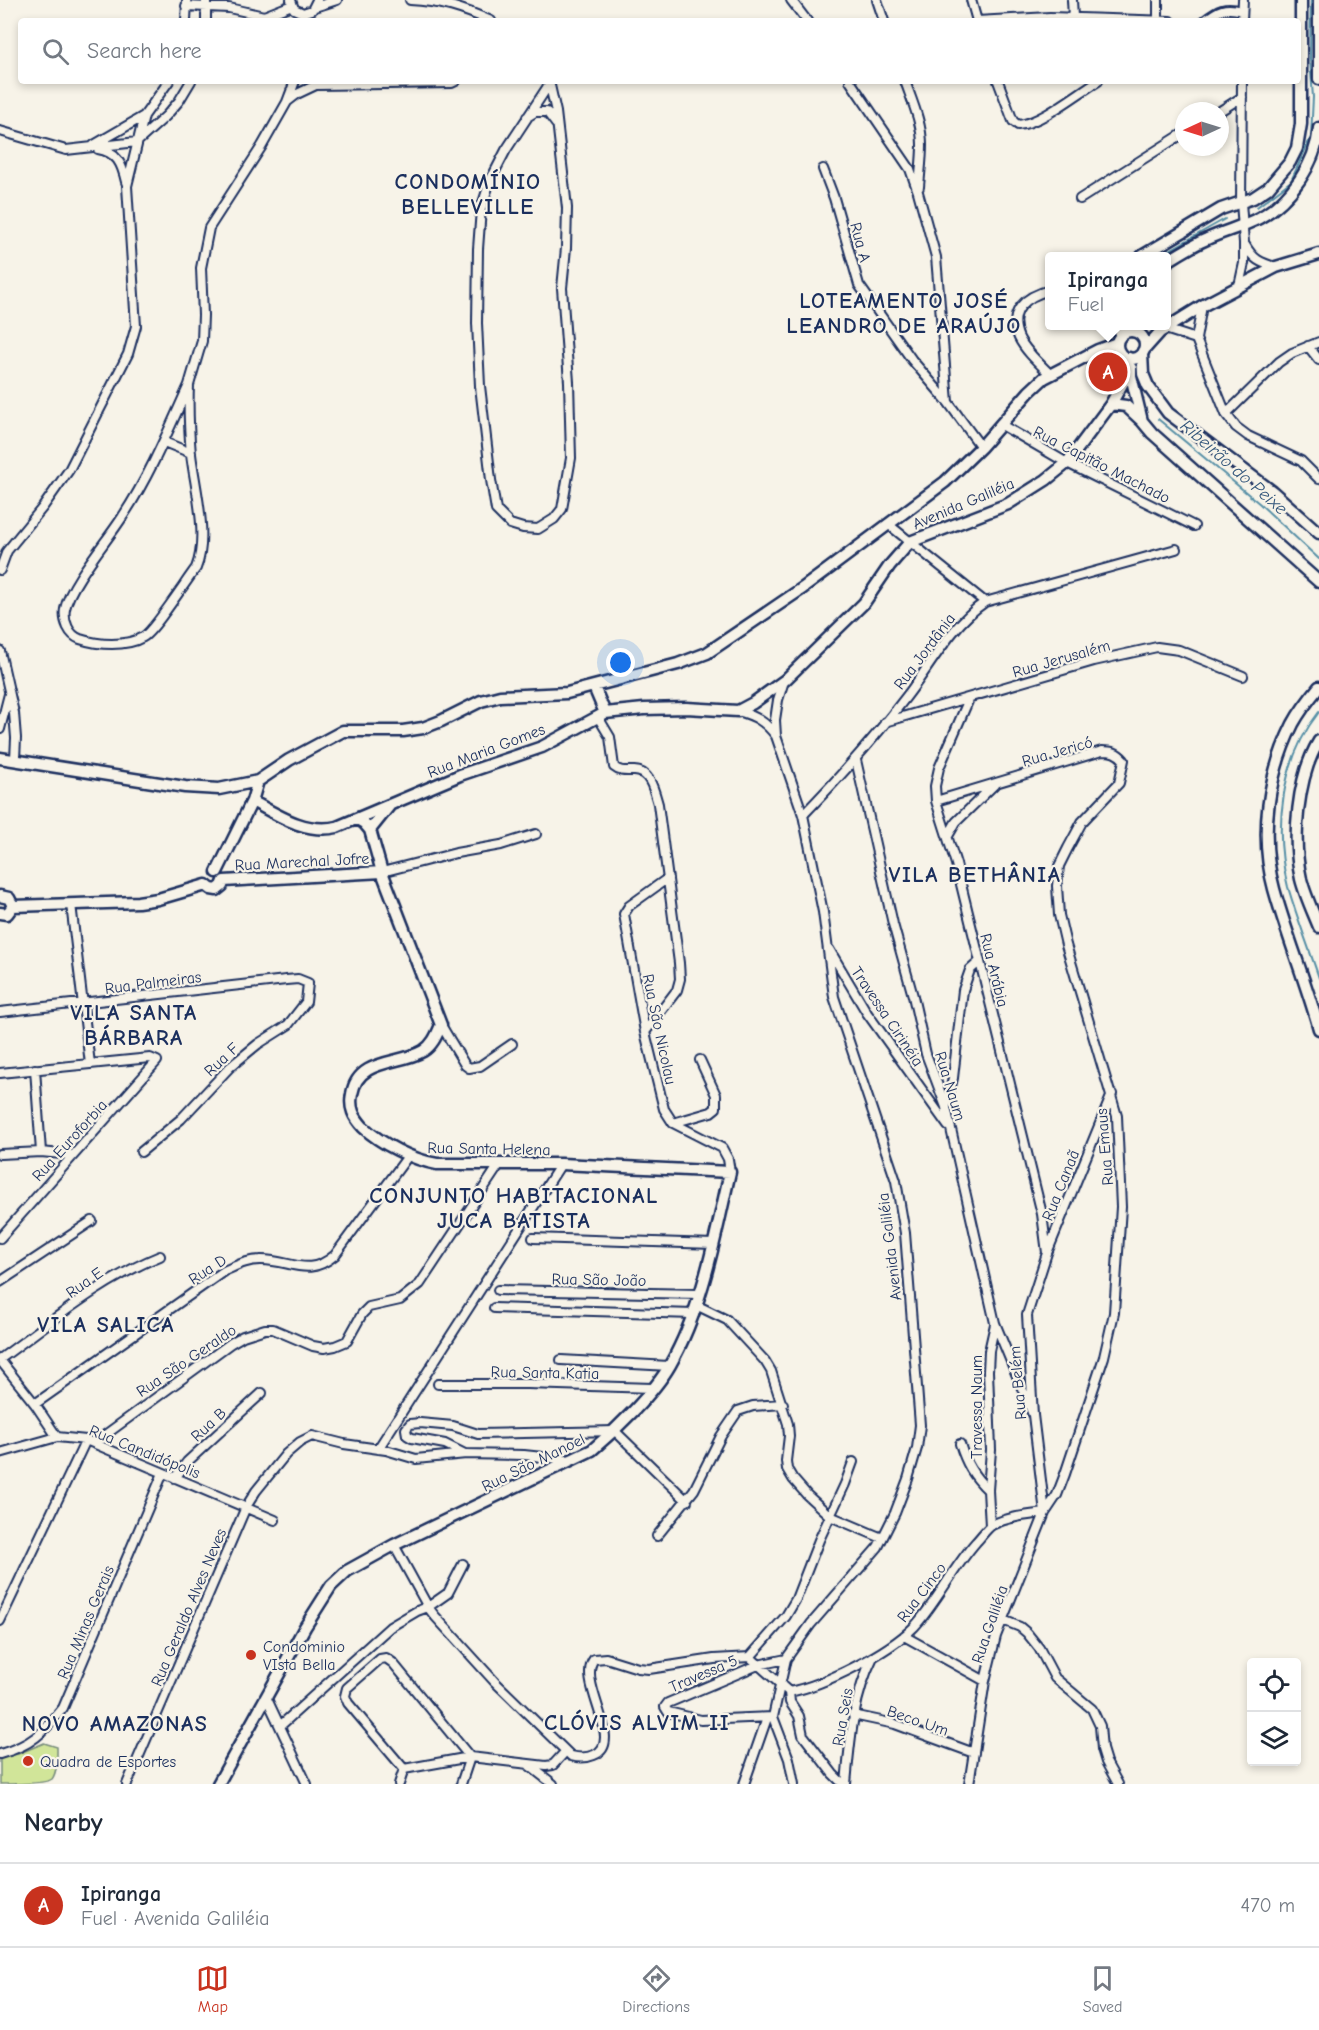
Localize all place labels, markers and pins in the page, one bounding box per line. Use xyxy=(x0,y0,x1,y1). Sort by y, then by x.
pin: A xyxy=(1088,350,1128,394)
place label: Condominio VIsta Bella xyxy=(263,1638,345,1674)
marker: Condominio VIsta Bella xyxy=(244,1648,258,1662)
place label: Quadra de Esportes xyxy=(40,1753,176,1771)
marker: Quadra de Esportes xyxy=(21,1754,35,1768)

